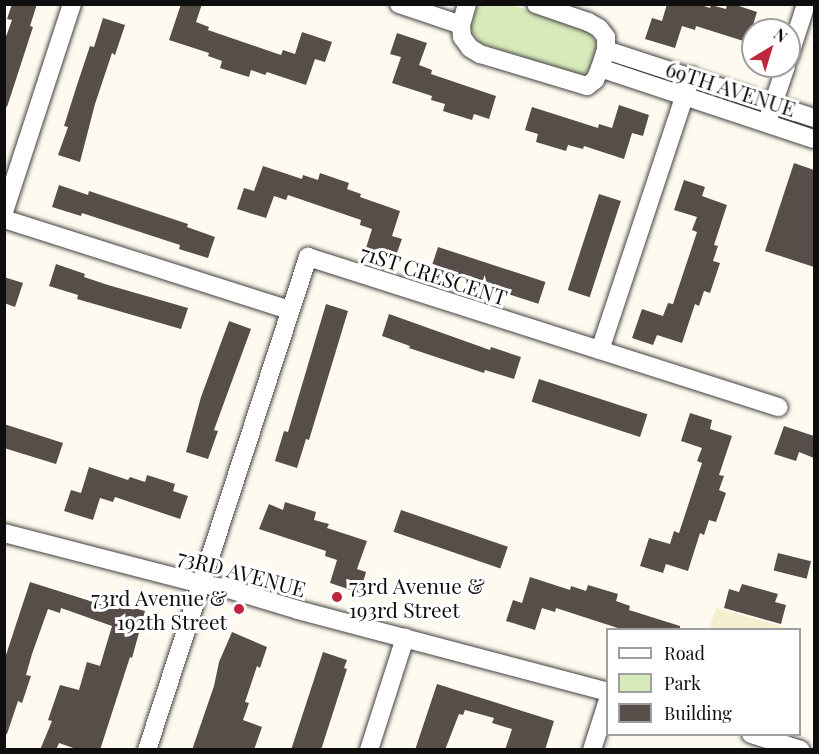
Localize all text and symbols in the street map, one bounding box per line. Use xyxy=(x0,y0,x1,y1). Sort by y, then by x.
north arrow xyxy=(741,18,801,78)
text: N xyxy=(770,23,792,47)
street label: 69TH AVENUE xyxy=(663,55,799,121)
street label: 71ST CRESCENT xyxy=(357,238,511,310)
street label: 73RD AVENUE xyxy=(175,543,309,601)
place label: 73rd Avenue & 193rd Street xyxy=(349,572,485,622)
place label: 73rd Avenue & 192th Street xyxy=(91,584,227,634)
marker: 73rd Avenue & 193rd Street xyxy=(330,590,344,604)
marker: 73rd Avenue & 192th Street xyxy=(232,602,246,616)
legend xyxy=(606,628,801,736)
text: Road xyxy=(664,641,705,665)
text: Park xyxy=(664,671,701,695)
text: Building xyxy=(664,701,732,725)

